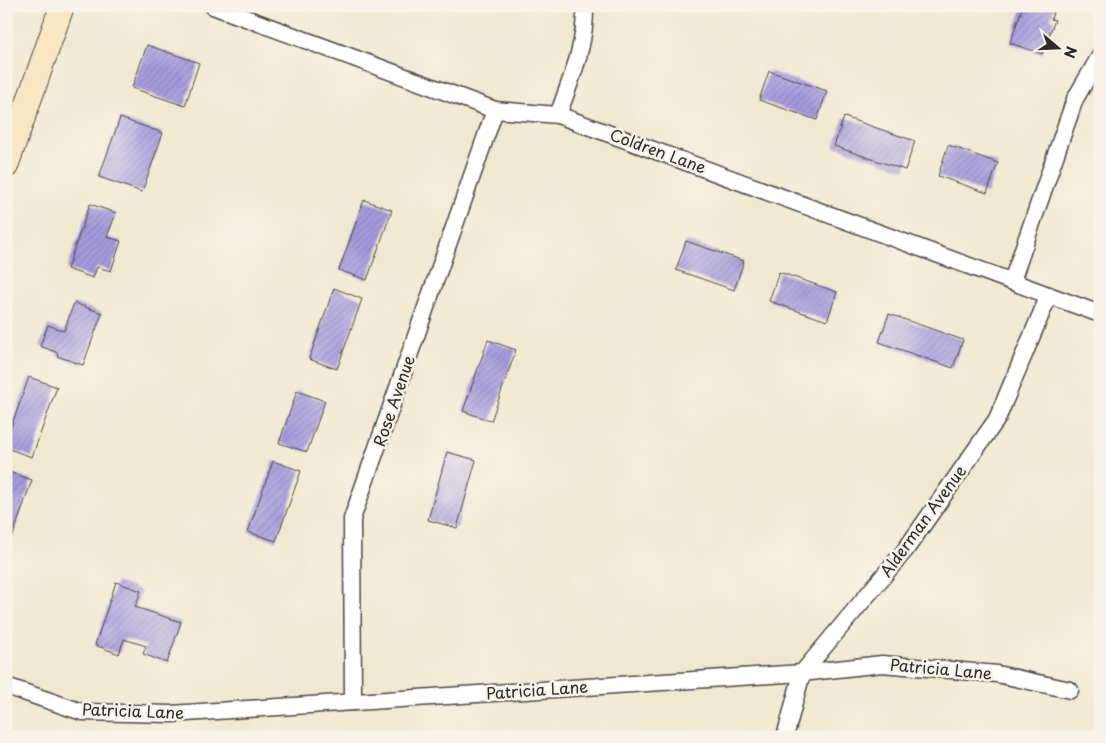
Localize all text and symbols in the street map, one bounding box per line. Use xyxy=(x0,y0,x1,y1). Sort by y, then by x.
north arrow xyxy=(1034,22,1084,72)
text: N xyxy=(1059,44,1082,61)
street label: Coldren Lane xyxy=(607,122,710,179)
street label: Rose Avenue xyxy=(366,351,420,450)
street label: Alderman Avenue xyxy=(873,459,971,581)
street label: Patricia Lane xyxy=(889,652,993,684)
street label: Patricia Lane xyxy=(485,673,589,705)
street label: Patricia Lane xyxy=(81,696,185,724)

